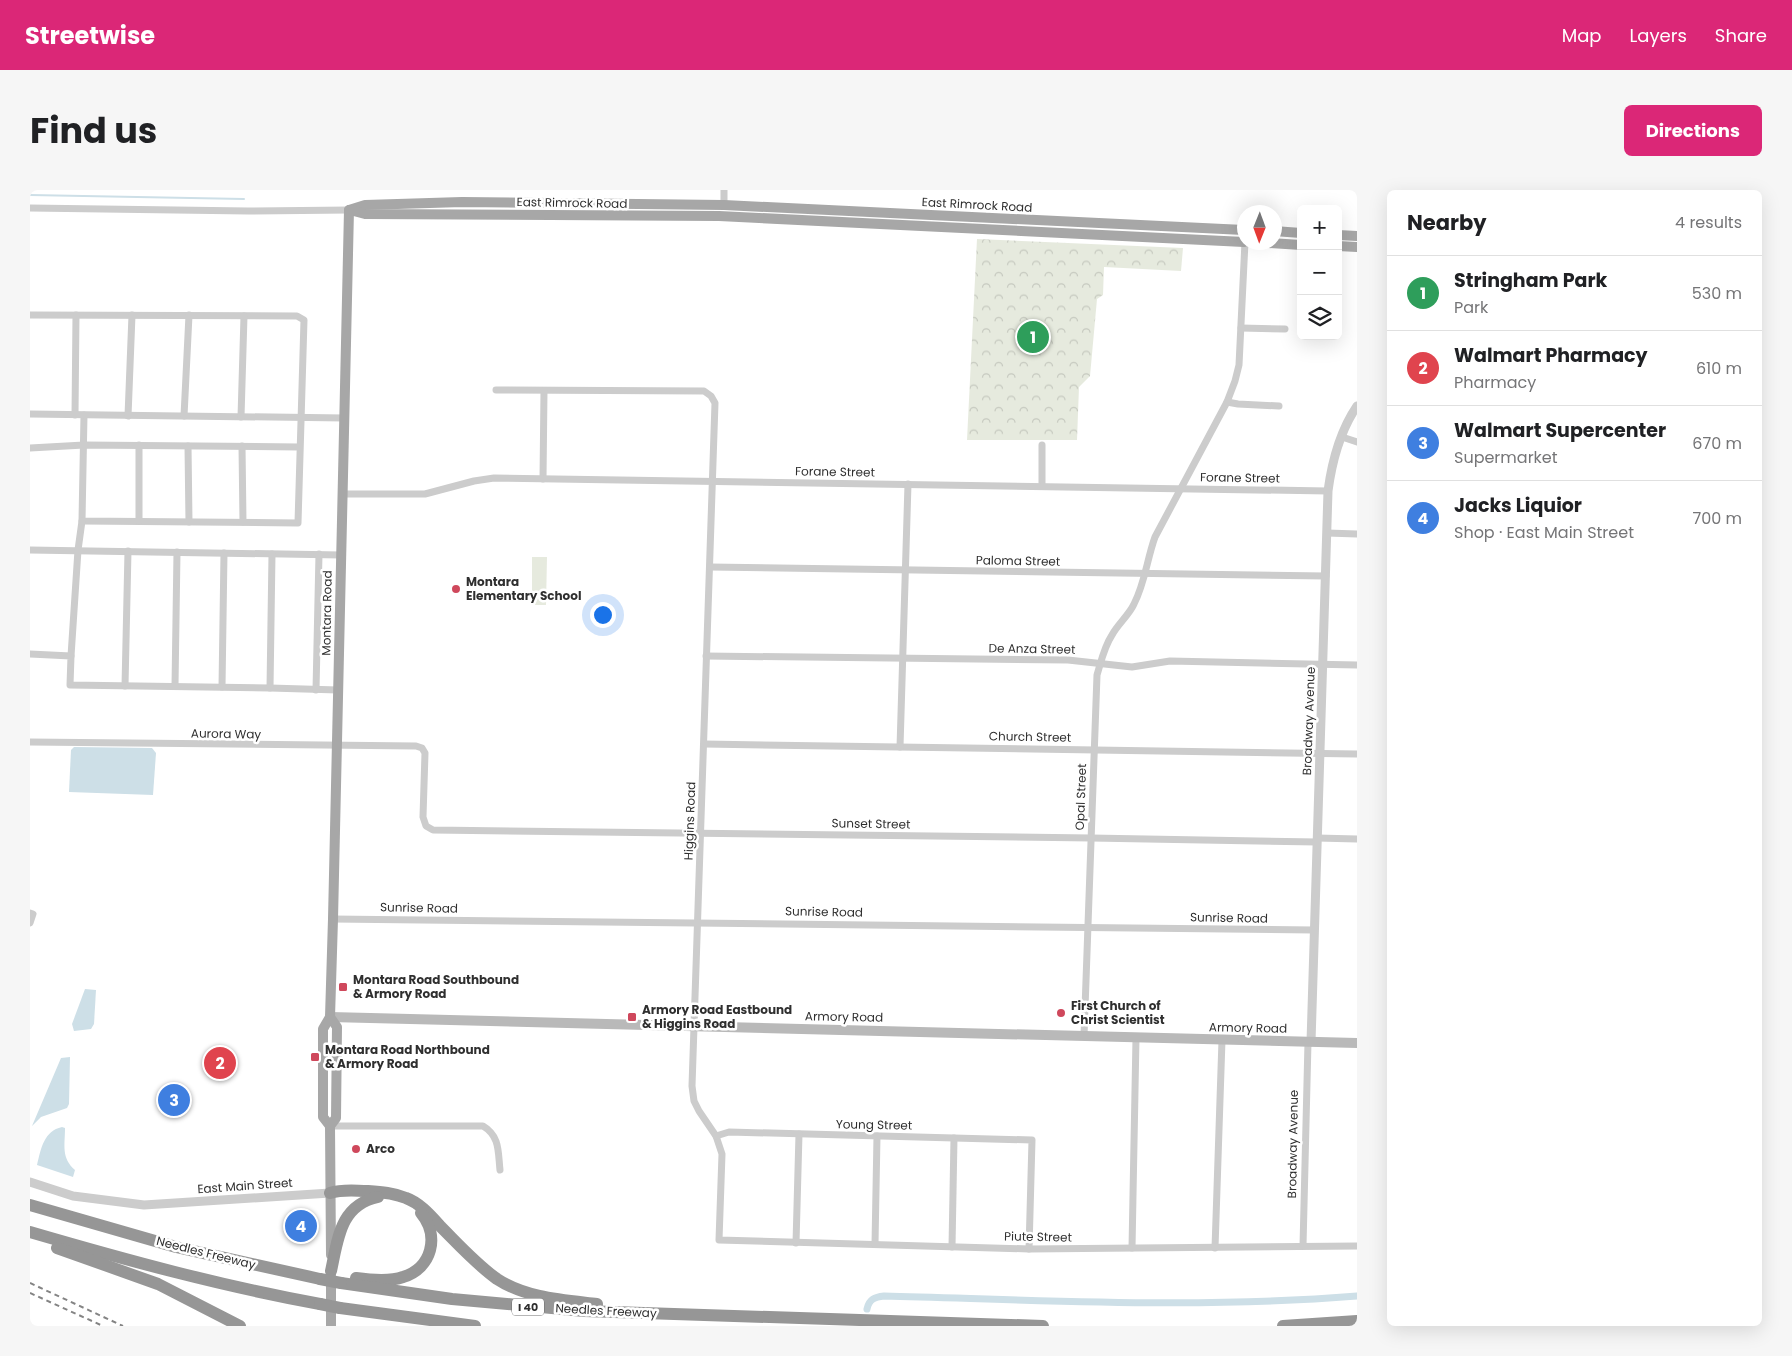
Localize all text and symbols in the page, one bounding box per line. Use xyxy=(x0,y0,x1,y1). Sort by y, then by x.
text: Streetwise xyxy=(25,19,155,52)
text: Map xyxy=(1562,23,1602,48)
text: Layers xyxy=(1630,23,1687,48)
text: Share xyxy=(1715,23,1767,48)
button: Directions xyxy=(1624,105,1762,156)
text: Find us xyxy=(30,106,157,155)
street label: East Rimrock Road xyxy=(516,193,628,212)
street label: East Rimrock Road xyxy=(921,193,1033,216)
north arrow xyxy=(1237,205,1282,250)
map controls xyxy=(1297,205,1342,340)
button: + xyxy=(1297,205,1342,250)
text: Nearby xyxy=(1407,208,1487,237)
text: 4 results xyxy=(1675,211,1742,234)
button: − xyxy=(1297,250,1342,295)
text: Stringham Park xyxy=(1454,267,1607,294)
text: 1 xyxy=(1420,282,1426,305)
text: 530 m xyxy=(1692,282,1742,305)
button: layers xyxy=(1297,295,1342,340)
text: Park xyxy=(1454,296,1488,319)
pin: 1 xyxy=(1017,318,1049,356)
text: Walmart Pharmacy xyxy=(1454,342,1648,369)
text: 2 xyxy=(1418,357,1428,380)
text: 610 m xyxy=(1696,357,1742,380)
text: Pharmacy xyxy=(1454,371,1536,394)
text: Walmart Supercenter xyxy=(1454,417,1666,444)
text: 3 xyxy=(1418,432,1428,455)
text: 670 m xyxy=(1692,432,1742,455)
text: Supermarket xyxy=(1454,446,1558,469)
street label: Forane Street xyxy=(795,462,875,481)
street label: Forane Street xyxy=(1200,468,1280,487)
text: Jacks Liquior xyxy=(1454,492,1582,519)
text: 4 xyxy=(1418,507,1428,530)
text: 700 m xyxy=(1692,507,1742,530)
text: Shop · East Main Street xyxy=(1454,521,1634,544)
street label: Paloma Street xyxy=(976,551,1060,570)
street label: Montara Road xyxy=(317,570,336,656)
place label: Montara Elementary School xyxy=(466,573,581,604)
marker: Montara Elementary School xyxy=(450,583,462,595)
your location xyxy=(590,602,616,628)
street label: De Anza Street xyxy=(988,639,1076,658)
street label: Broadway Avenue xyxy=(1298,666,1319,776)
street label: Aurora Way xyxy=(191,724,262,743)
street label: Church Street xyxy=(989,727,1071,746)
street label: Opal Street xyxy=(1071,763,1090,831)
street label: Higgins Road xyxy=(680,781,699,861)
street label: Sunset Street xyxy=(831,814,911,833)
street label: Sunrise Road xyxy=(380,898,458,917)
street label: Sunrise Road xyxy=(785,902,863,921)
street label: Sunrise Road xyxy=(1190,908,1268,927)
place label: Montara Road Southbound & Armory Road xyxy=(353,971,519,1002)
marker: Montara Road Southbound & Armory Road xyxy=(337,981,349,993)
place label: First Church of Christ Scientist xyxy=(1071,997,1165,1028)
place label: Armory Road Eastbound & Higgins Road xyxy=(642,1001,792,1032)
street label: Armory Road xyxy=(805,1007,883,1026)
marker: First Church of Christ Scientist xyxy=(1055,1007,1067,1019)
marker: Armory Road Eastbound & Higgins Road xyxy=(626,1011,638,1023)
street label: Armory Road xyxy=(1209,1018,1287,1037)
place label: Montara Road Northbound & Armory Road xyxy=(325,1041,490,1072)
pin: 2 xyxy=(204,1044,236,1082)
marker: Montara Road Northbound & Armory Road xyxy=(309,1051,321,1063)
pin: 3 xyxy=(158,1081,190,1119)
street label: Broadway Avenue xyxy=(1283,1089,1302,1198)
street label: Young Street xyxy=(836,1115,912,1134)
place label: Arco xyxy=(366,1140,395,1157)
marker: Arco xyxy=(350,1143,362,1155)
street label: East Main Street xyxy=(197,1174,293,1197)
pin: 4 xyxy=(285,1207,317,1245)
street label: Piute Street xyxy=(1004,1227,1072,1246)
street label: Needles Freeway xyxy=(155,1232,258,1273)
road number: I 40 xyxy=(512,1298,544,1316)
street label: Needles Freeway xyxy=(555,1299,657,1322)

